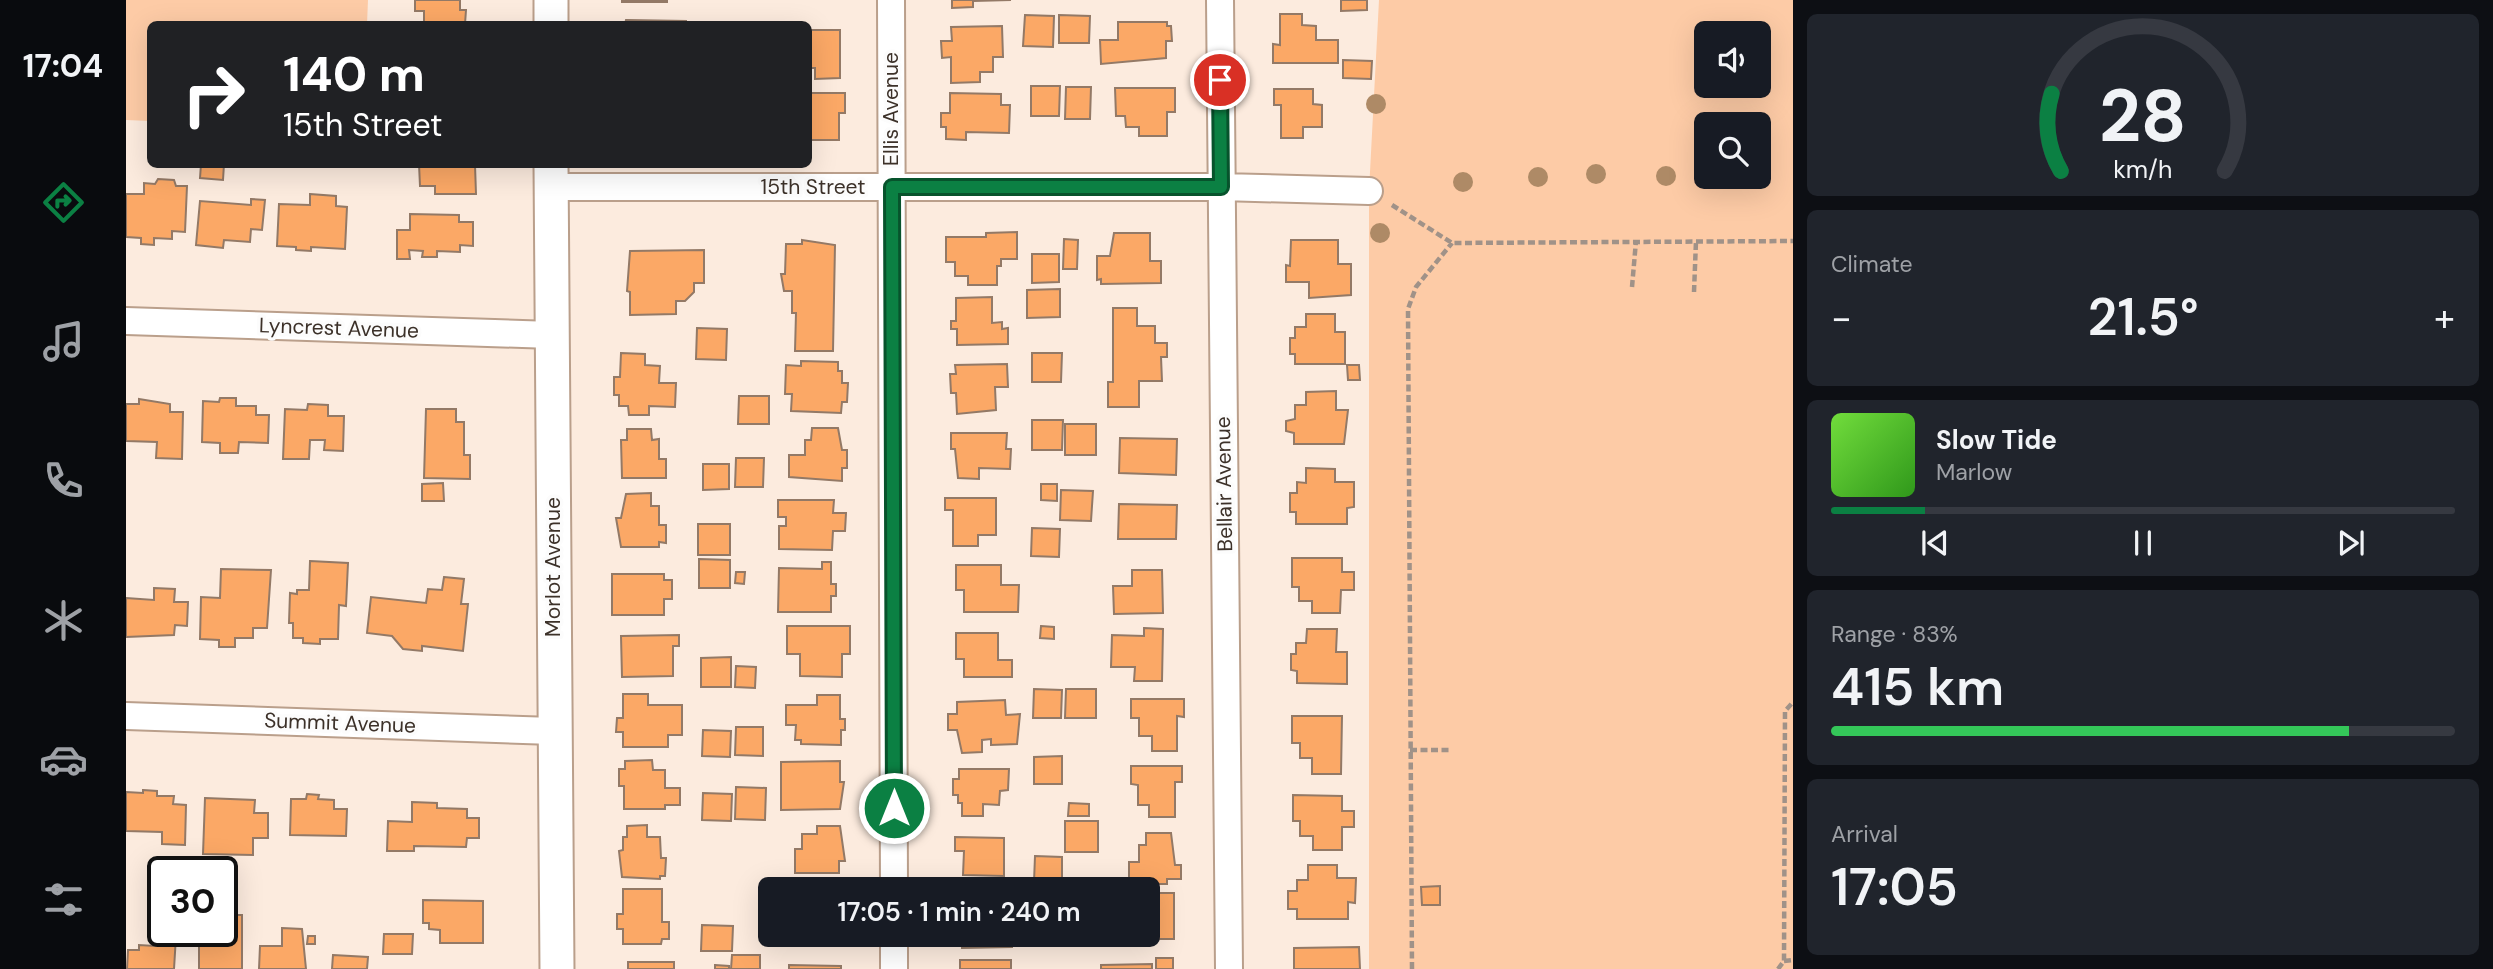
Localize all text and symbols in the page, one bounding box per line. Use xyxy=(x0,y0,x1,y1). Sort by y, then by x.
map controls xyxy=(1694,21,1771,189)
button: sound xyxy=(1694,21,1771,98)
text: 140 m xyxy=(283,42,425,106)
text: 17:04 xyxy=(23,45,103,87)
icon: right xyxy=(168,49,259,140)
pin xyxy=(1190,50,1250,110)
street label: Ellis Avenue xyxy=(877,52,905,166)
icon: arrive xyxy=(1201,61,1239,99)
text: 28 xyxy=(2099,69,2187,164)
text: 15th Street xyxy=(283,104,443,146)
button: search xyxy=(1694,112,1771,189)
text: km/h xyxy=(2113,153,2173,186)
street label: 15th Street xyxy=(761,173,865,201)
icon: directions xyxy=(39,178,88,227)
text: Climate xyxy=(1831,249,1913,279)
text: 21.5° xyxy=(2087,283,2199,351)
text: − xyxy=(1831,293,1852,343)
text: + xyxy=(2434,293,2455,343)
street label: Lyncrest Avenue xyxy=(259,311,420,345)
icon: music xyxy=(39,317,88,366)
street label: Bellair Avenue xyxy=(1209,416,1239,552)
text: Slow Tide xyxy=(1936,423,2057,457)
icon: phone xyxy=(39,456,88,505)
text: Marlow xyxy=(1936,457,2012,487)
street label: Morlot Avenue xyxy=(539,497,567,637)
icon: previous xyxy=(1916,524,1954,562)
icon: pause xyxy=(2124,524,2162,562)
icon: next xyxy=(2332,524,2370,562)
icon: climate xyxy=(39,596,88,645)
text: Range · 83% xyxy=(1831,619,1958,649)
text: 415 km xyxy=(1831,653,2004,721)
street label: Summit Avenue xyxy=(264,706,416,740)
icon: car xyxy=(39,735,88,784)
position arrow xyxy=(857,771,931,845)
text: Arrival xyxy=(1831,819,1898,849)
text: 17:05 xyxy=(1831,853,1958,921)
speed limit sign: 30 xyxy=(147,856,238,947)
icon: filters xyxy=(39,875,88,924)
text: 17:05 · 1 min · 240 m xyxy=(838,895,1081,929)

